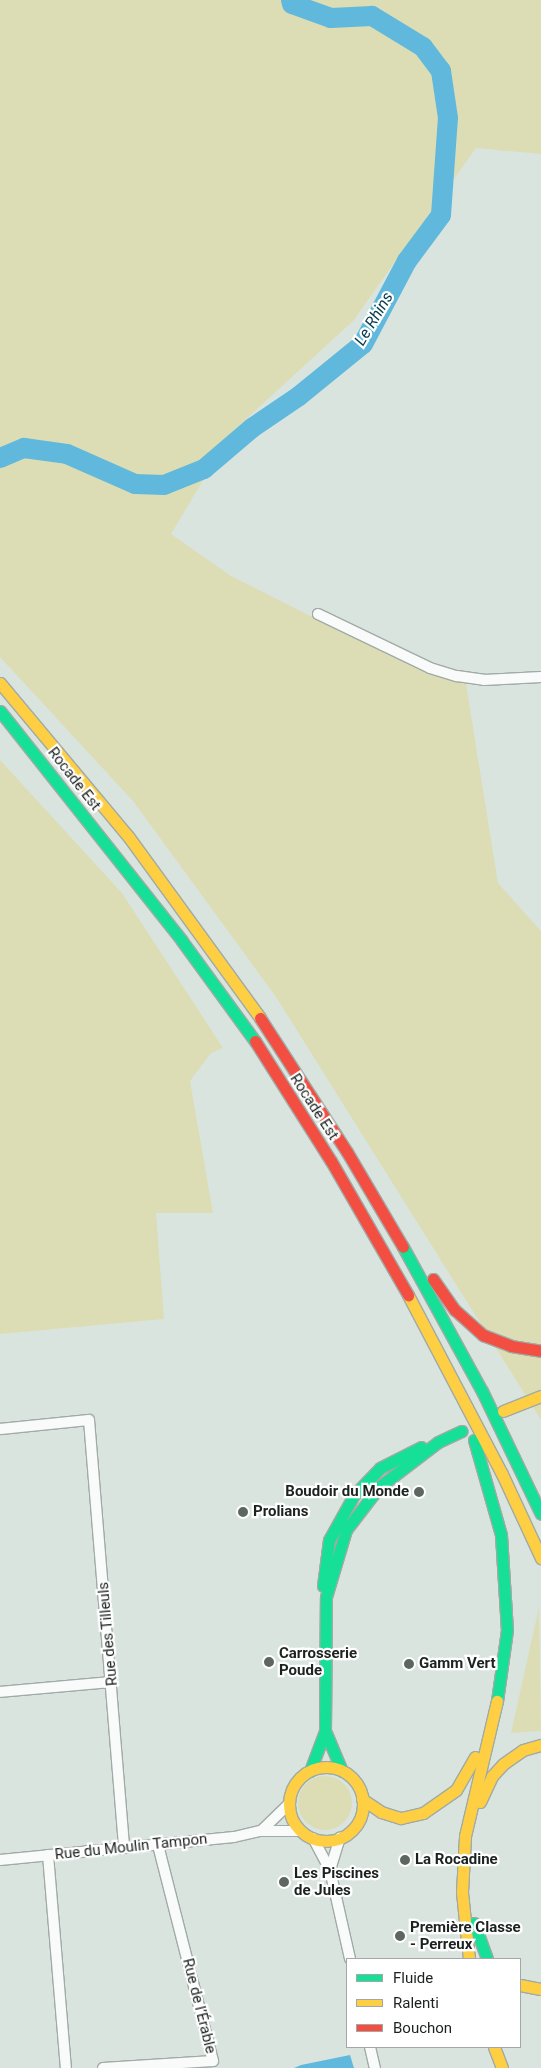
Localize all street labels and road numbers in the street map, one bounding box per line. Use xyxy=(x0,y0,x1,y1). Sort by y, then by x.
street label: Rocade Est xyxy=(44,744,104,814)
street label: Rocade Est xyxy=(286,1071,342,1143)
street label: Rue des Tilleuls xyxy=(94,1581,122,1687)
street label: Rue du Moulin Tampon xyxy=(54,1830,208,1864)
street label: Rue de l’Érable xyxy=(178,1957,220,2055)

